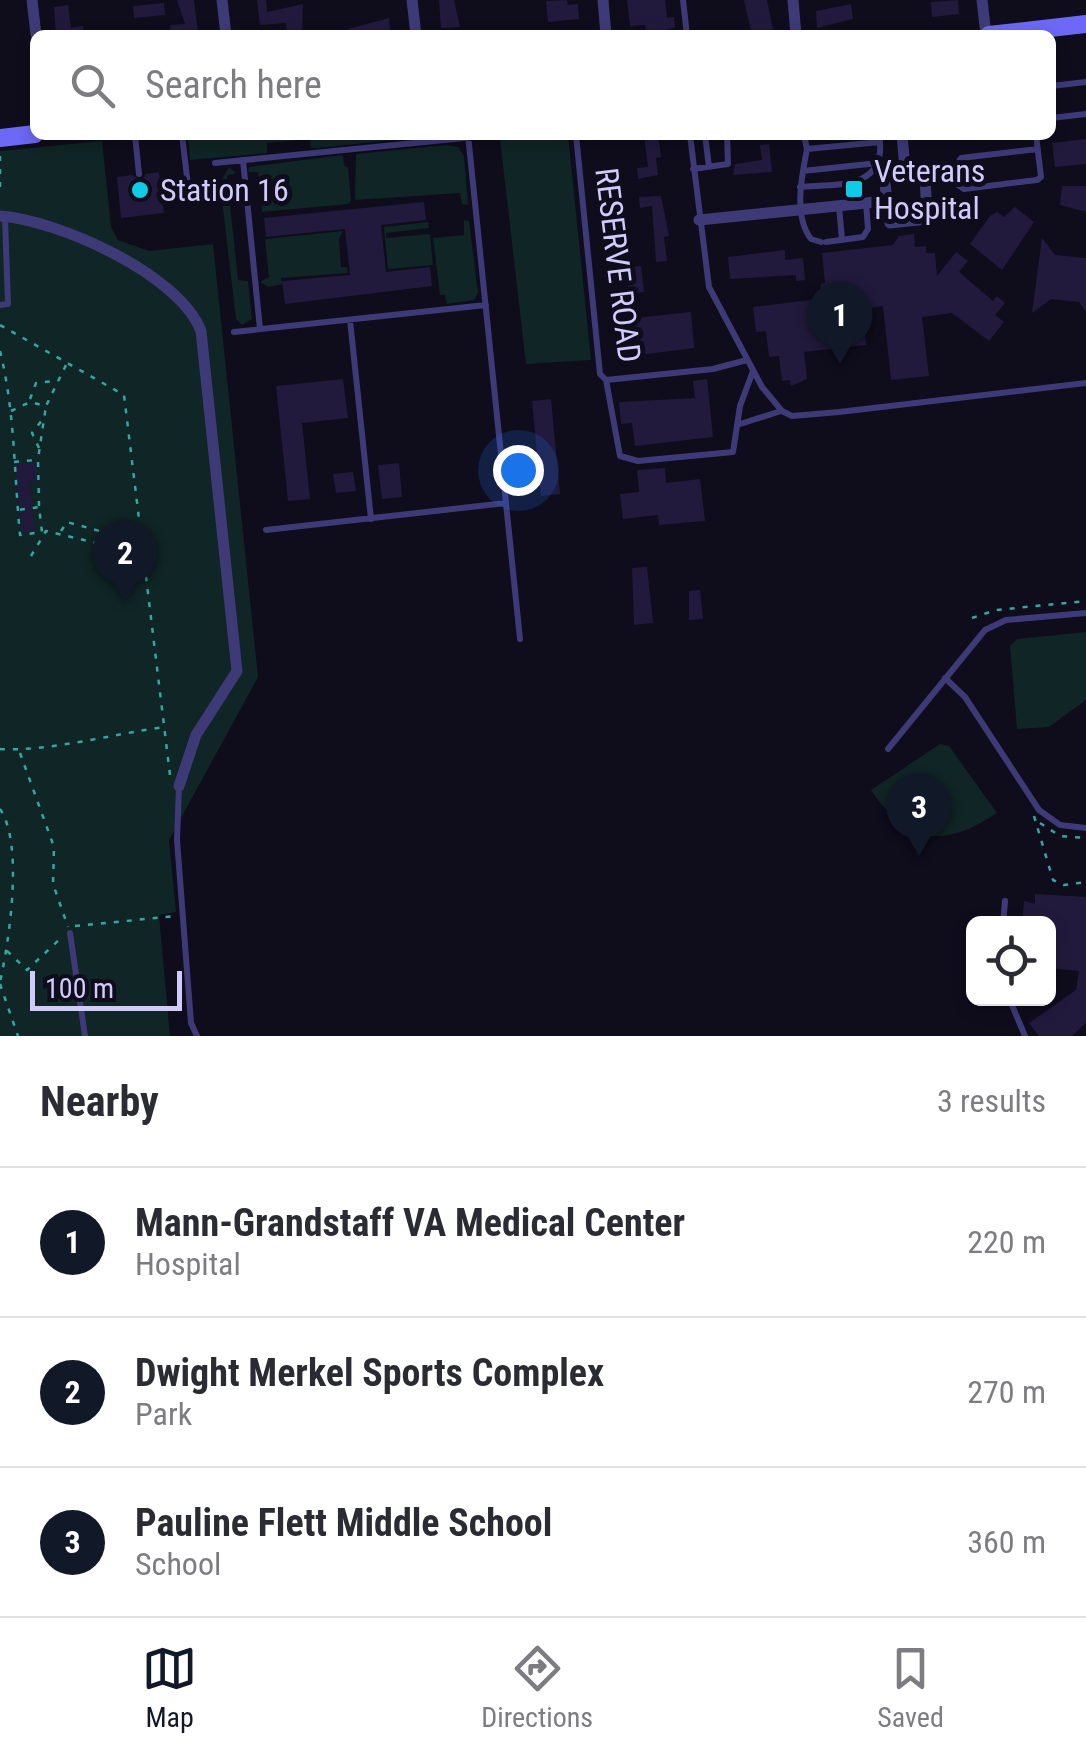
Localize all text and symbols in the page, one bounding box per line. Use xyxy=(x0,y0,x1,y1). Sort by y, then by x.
search box xyxy=(30,30,1056,140)
icon: search xyxy=(65,58,120,113)
text: Search here xyxy=(145,63,322,107)
place label: Veterans Hospital xyxy=(874,152,985,227)
street label: RESERVE ROAD xyxy=(587,165,649,365)
place label: Station 16 xyxy=(160,171,289,209)
marker: Veterans Hospital xyxy=(843,178,865,200)
marker: Station 16 xyxy=(129,179,151,201)
pin: 1 xyxy=(808,282,872,364)
your location xyxy=(493,445,544,496)
pin: 2 xyxy=(92,520,158,602)
pin: 3 xyxy=(886,774,952,856)
map controls xyxy=(966,916,1056,1006)
button: locate xyxy=(966,916,1056,1006)
scale bar xyxy=(30,966,182,1010)
text: 100 m xyxy=(45,972,114,1005)
text: Nearby xyxy=(40,1077,159,1126)
text: 3 results xyxy=(937,1082,1046,1120)
text: Mann-Grandstaff VA Medical Center xyxy=(135,1201,685,1245)
text: 1 xyxy=(64,1223,81,1261)
text: 220 m xyxy=(967,1223,1046,1261)
text: Hospital xyxy=(135,1245,241,1283)
text: Dwight Merkel Sports Complex xyxy=(135,1351,604,1395)
text: 2 xyxy=(64,1373,81,1411)
text: 270 m xyxy=(967,1373,1046,1411)
text: Park xyxy=(135,1395,192,1433)
text: Pauline Flett Middle School xyxy=(135,1501,552,1545)
text: 3 xyxy=(64,1523,81,1561)
text: 360 m xyxy=(967,1523,1046,1561)
text: School xyxy=(135,1545,221,1583)
tab: Map xyxy=(142,1641,197,1734)
tab: Directions xyxy=(481,1641,593,1734)
tab: Saved xyxy=(877,1641,944,1734)

